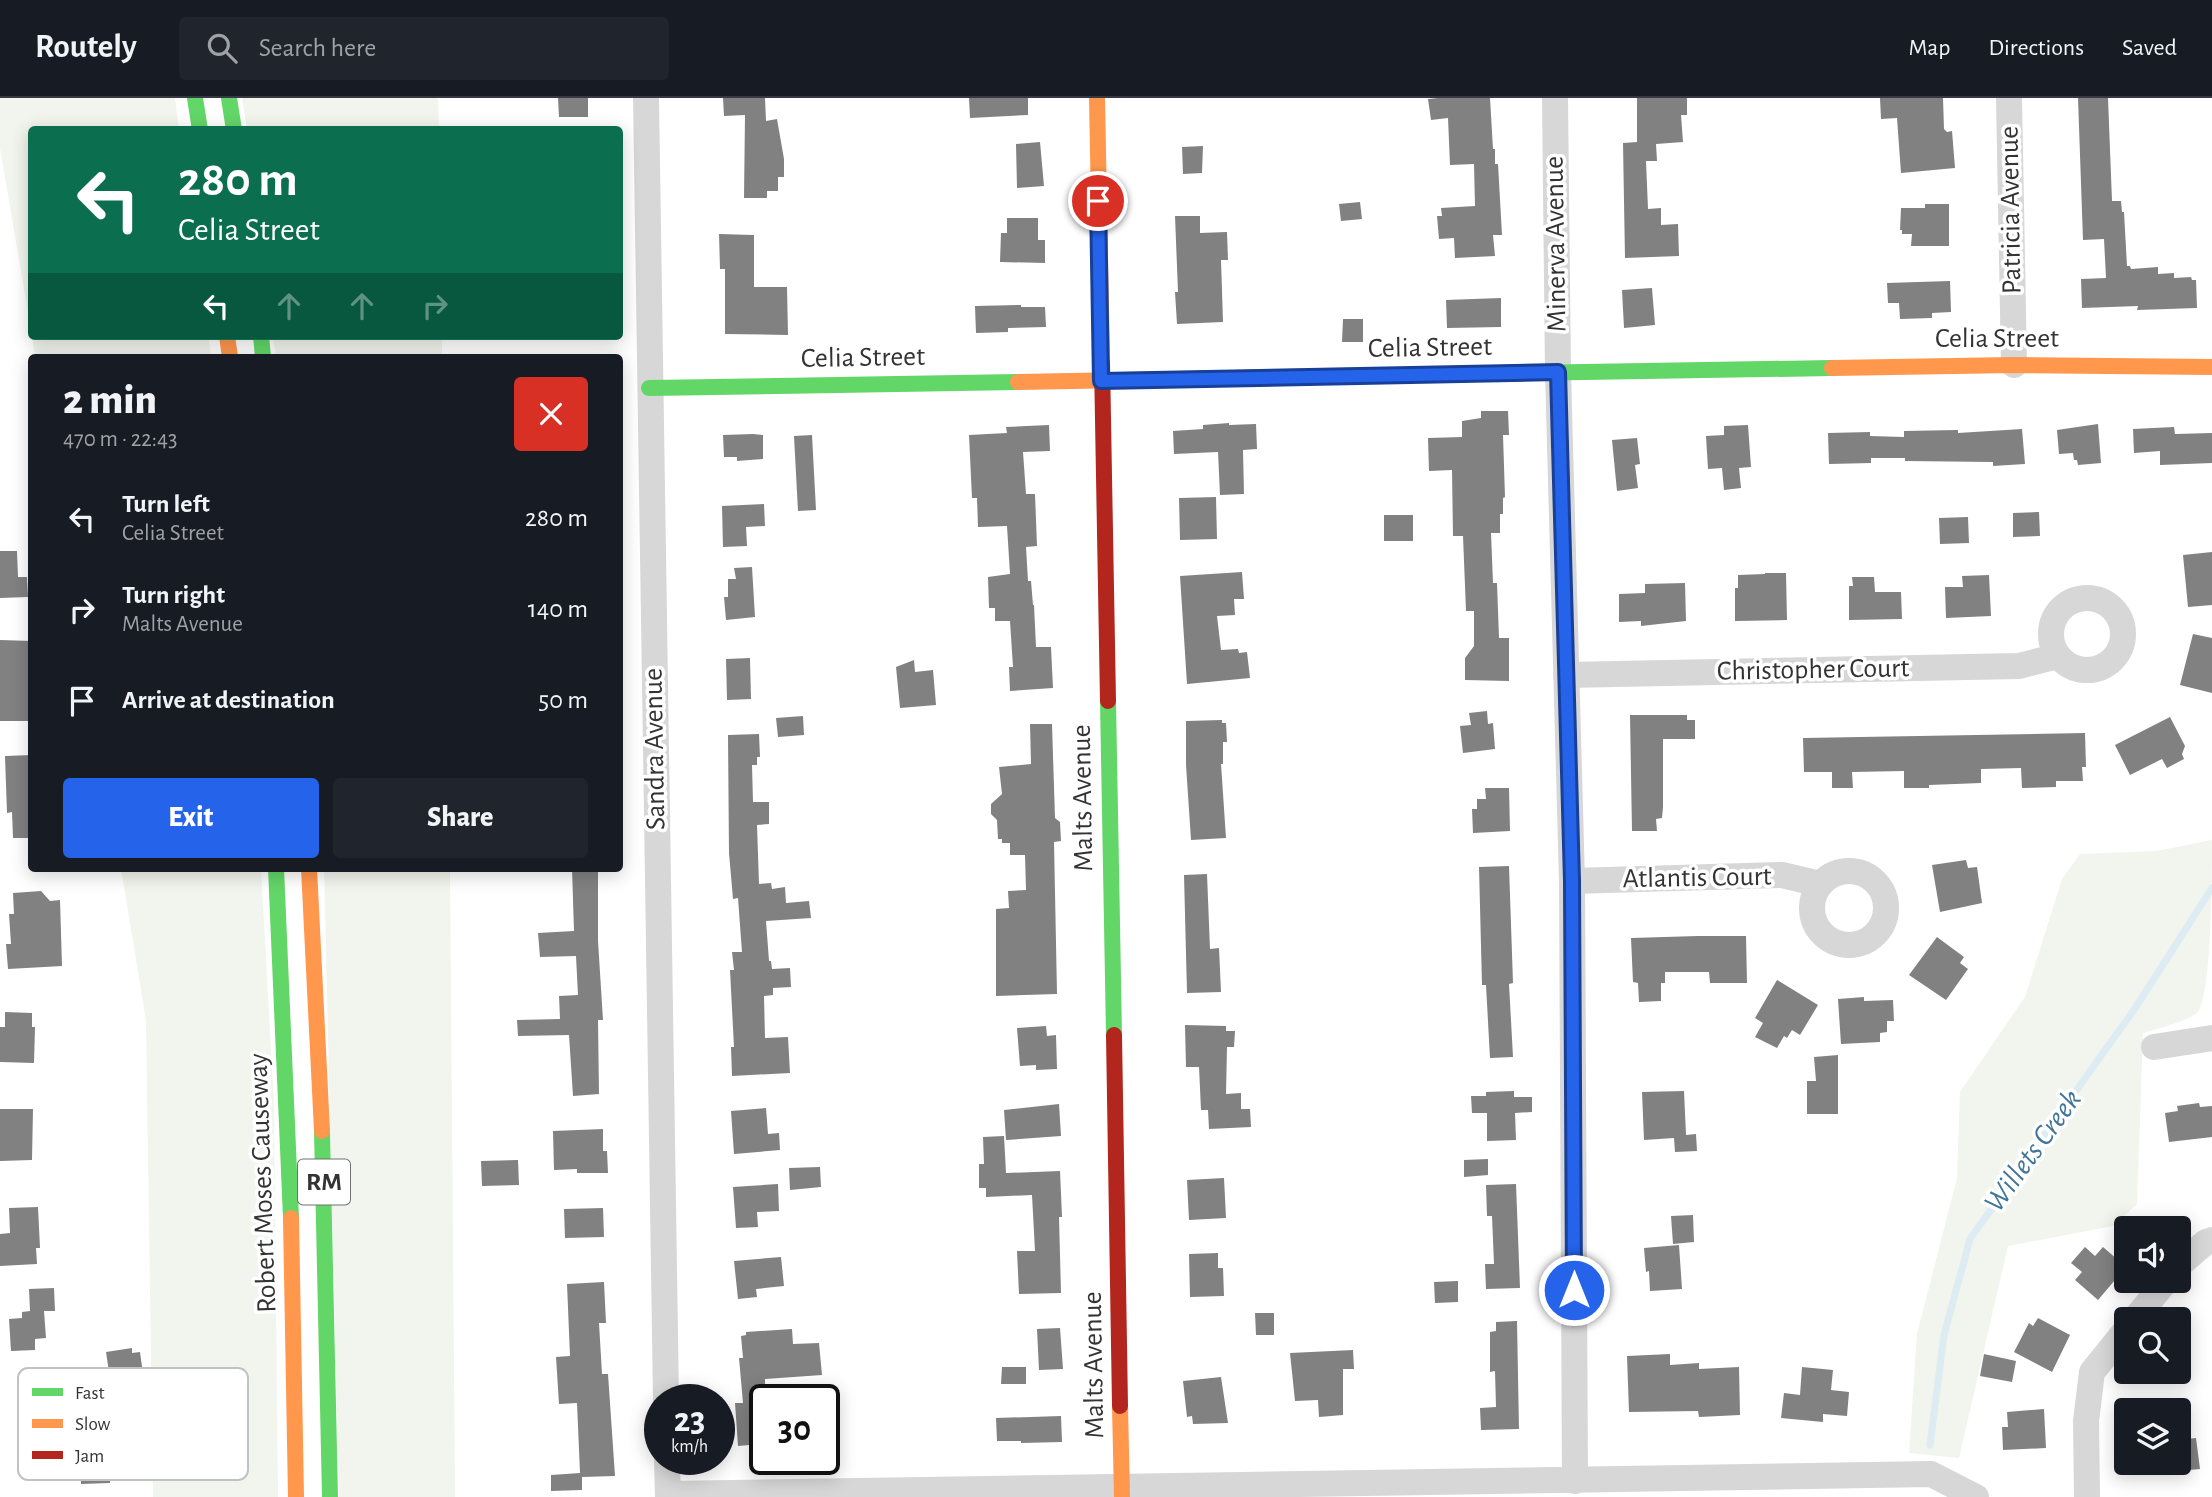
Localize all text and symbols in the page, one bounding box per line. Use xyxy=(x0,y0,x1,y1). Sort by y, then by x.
search box xyxy=(179,17,669,80)
icon: search xyxy=(203,29,241,67)
text: Routely xyxy=(35,31,137,64)
text: Search here xyxy=(259,35,376,61)
text: Map xyxy=(1908,36,1950,60)
text: Directions xyxy=(1988,36,2084,60)
text: Saved xyxy=(2122,36,2177,60)
street label: Patricia Avenue xyxy=(1996,126,2026,294)
icon: left xyxy=(63,154,154,245)
text: 280 m xyxy=(178,156,298,205)
street label: Minerva Avenue xyxy=(1540,156,1572,332)
pin xyxy=(1068,171,1128,231)
icon: arrive xyxy=(1079,182,1117,220)
text: Celia Street xyxy=(178,214,320,246)
icon: left xyxy=(197,287,235,325)
icon: ahead xyxy=(270,287,308,325)
icon: ahead xyxy=(343,287,381,325)
icon: right xyxy=(416,287,454,325)
street label: Celia Street xyxy=(1935,325,2059,353)
street label: Celia Street xyxy=(1368,333,1492,363)
street label: Celia Street xyxy=(801,343,925,373)
button: close xyxy=(514,377,588,451)
text: 2 min xyxy=(63,379,157,421)
text: 470 m · 22:43 xyxy=(63,428,178,451)
text: Turn left xyxy=(122,491,210,517)
icon: left xyxy=(63,500,101,538)
text: 280 m xyxy=(525,505,588,531)
text: Celia Street xyxy=(122,522,224,545)
text: Turn right xyxy=(122,582,225,608)
icon: right xyxy=(63,591,101,629)
text: 140 m xyxy=(528,596,588,622)
text: Malts Avenue xyxy=(122,613,243,636)
street label: Christopher Court xyxy=(1717,654,1910,686)
street label: Sandra Avenue xyxy=(640,668,670,830)
icon: arrive xyxy=(63,682,101,720)
text: Arrive at destination xyxy=(122,687,335,713)
text: 50 m xyxy=(538,687,588,713)
street label: Malts Avenue xyxy=(1068,724,1098,872)
button: Exit xyxy=(63,778,319,858)
button: Share xyxy=(333,778,588,858)
street label: Atlantis Court xyxy=(1622,863,1772,893)
street label: Robert Moses Causeway xyxy=(244,1053,282,1313)
water label: Willets Creek xyxy=(1979,1084,2087,1218)
road number: RM xyxy=(298,1160,350,1204)
map controls xyxy=(2114,1216,2191,1475)
button: sound xyxy=(2114,1216,2191,1293)
position arrow xyxy=(1537,1253,1611,1327)
street label: Malts Avenue xyxy=(1079,1291,1109,1439)
button: search xyxy=(2114,1307,2191,1384)
legend xyxy=(18,1368,248,1480)
text: Fast xyxy=(75,1384,105,1403)
speed limit sign: 30 xyxy=(749,1384,840,1475)
button: layers xyxy=(2114,1398,2191,1475)
text: 23 xyxy=(674,1403,705,1438)
text: Slow xyxy=(75,1415,111,1434)
text: km/h xyxy=(671,1438,708,1456)
text: Jam xyxy=(75,1447,104,1466)

